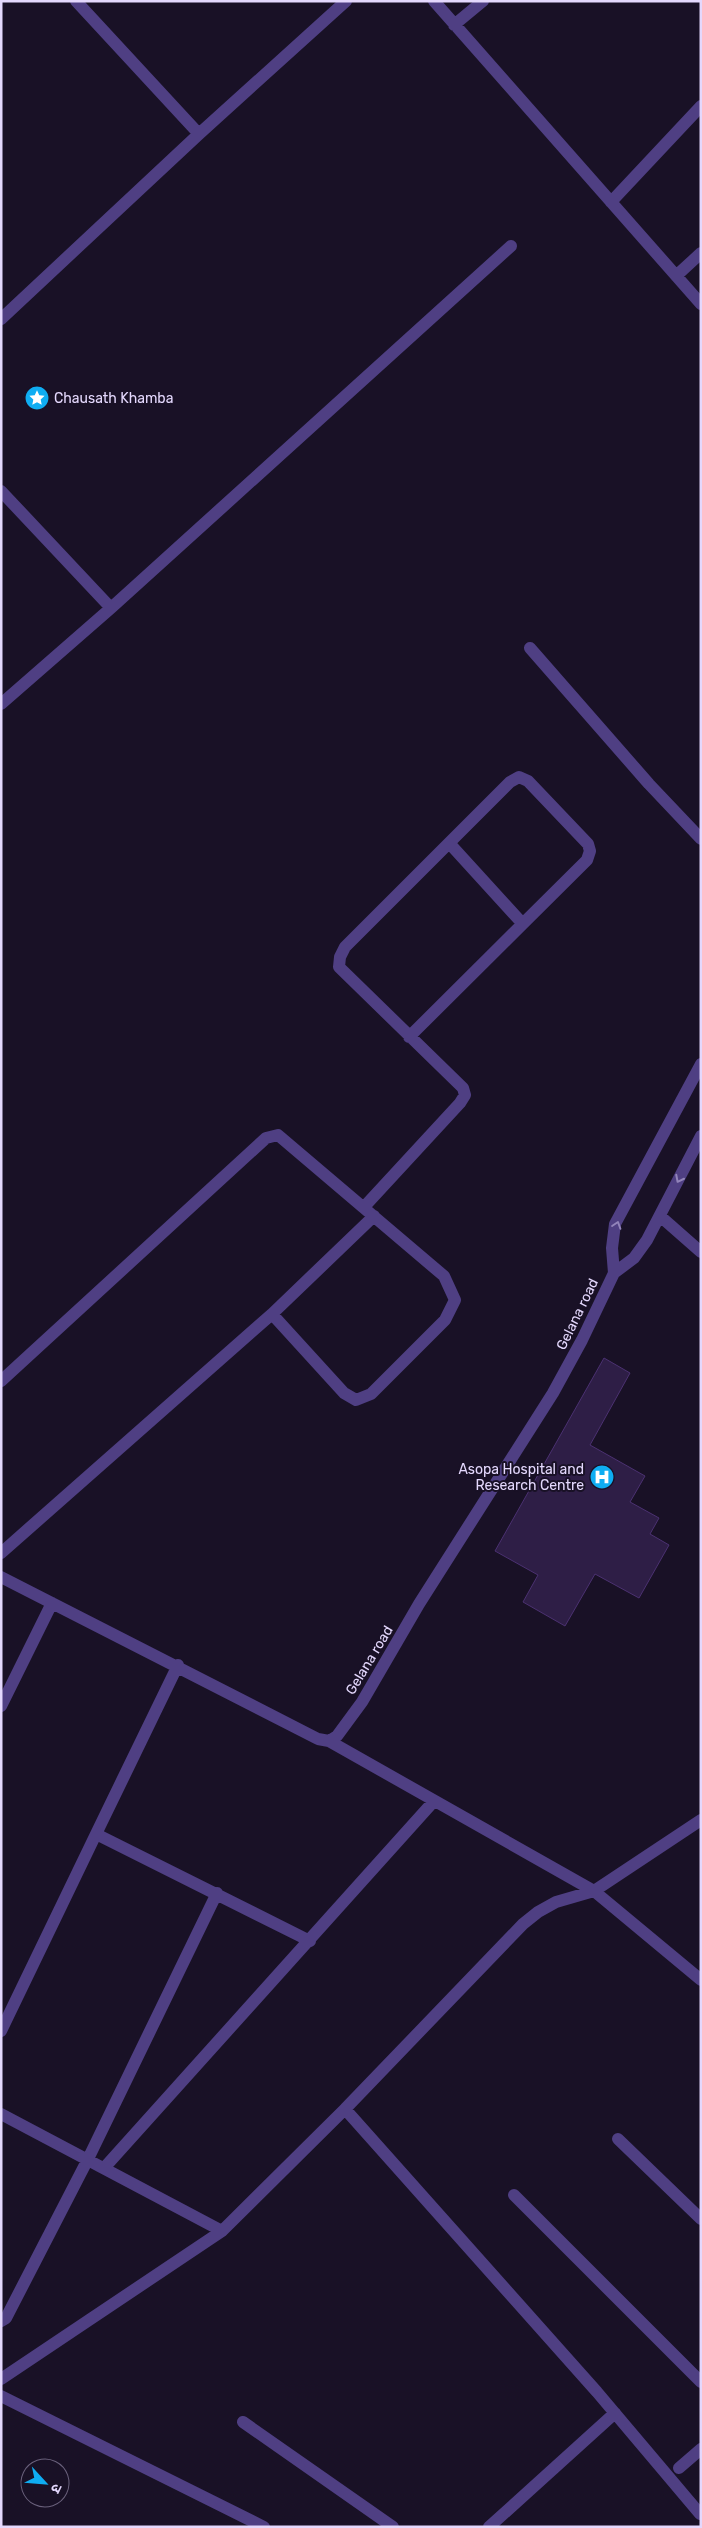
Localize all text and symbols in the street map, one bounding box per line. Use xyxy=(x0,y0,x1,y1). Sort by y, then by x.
place icon: Chausath Khamba xyxy=(24,385,50,411)
place label: Chausath Khamba xyxy=(54,390,173,407)
one-way arrow xyxy=(675,1174,685,1183)
one-way arrow xyxy=(611,1221,621,1230)
street label: Gelana road xyxy=(553,1276,602,1353)
place label: Asopa Hospital and Research Centre xyxy=(458,1461,584,1494)
hospital icon: Asopa Hospital and Research Centre xyxy=(589,1464,615,1490)
street label: Gelana road xyxy=(342,1623,397,1698)
north arrow xyxy=(20,2458,70,2508)
text: उ xyxy=(46,2481,66,2497)

